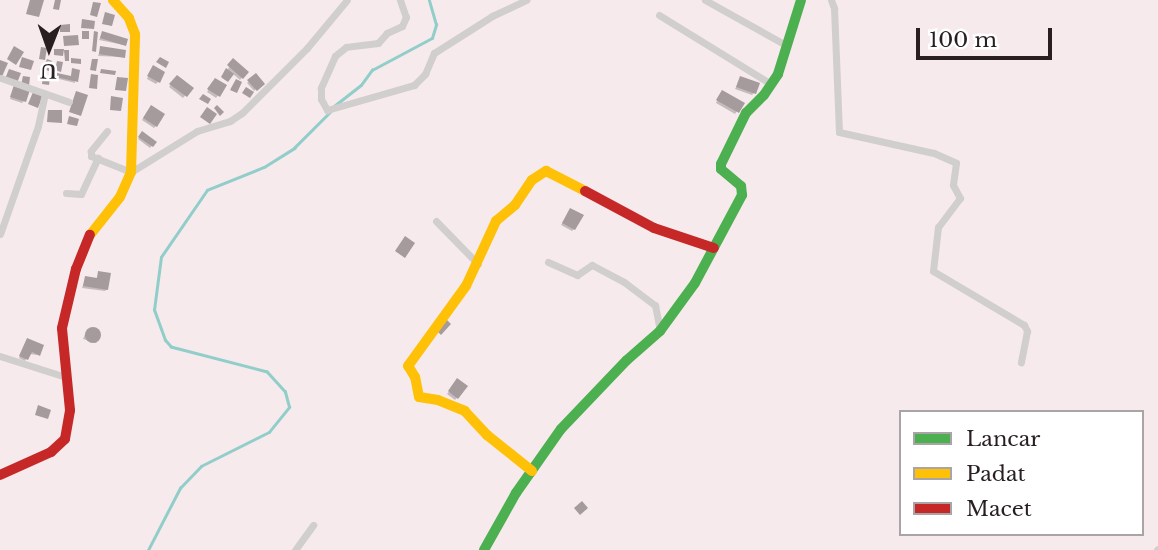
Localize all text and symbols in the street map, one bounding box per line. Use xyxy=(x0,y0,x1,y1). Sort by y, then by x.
north arrow xyxy=(14,14,84,84)
scale bar xyxy=(920,14,1056,58)
text: 100 m xyxy=(929,27,997,53)
text: U xyxy=(40,59,57,82)
legend xyxy=(899,410,1144,536)
text: Lancar xyxy=(966,426,1040,452)
text: Padat xyxy=(966,461,1026,487)
text: Macet xyxy=(966,496,1032,522)

